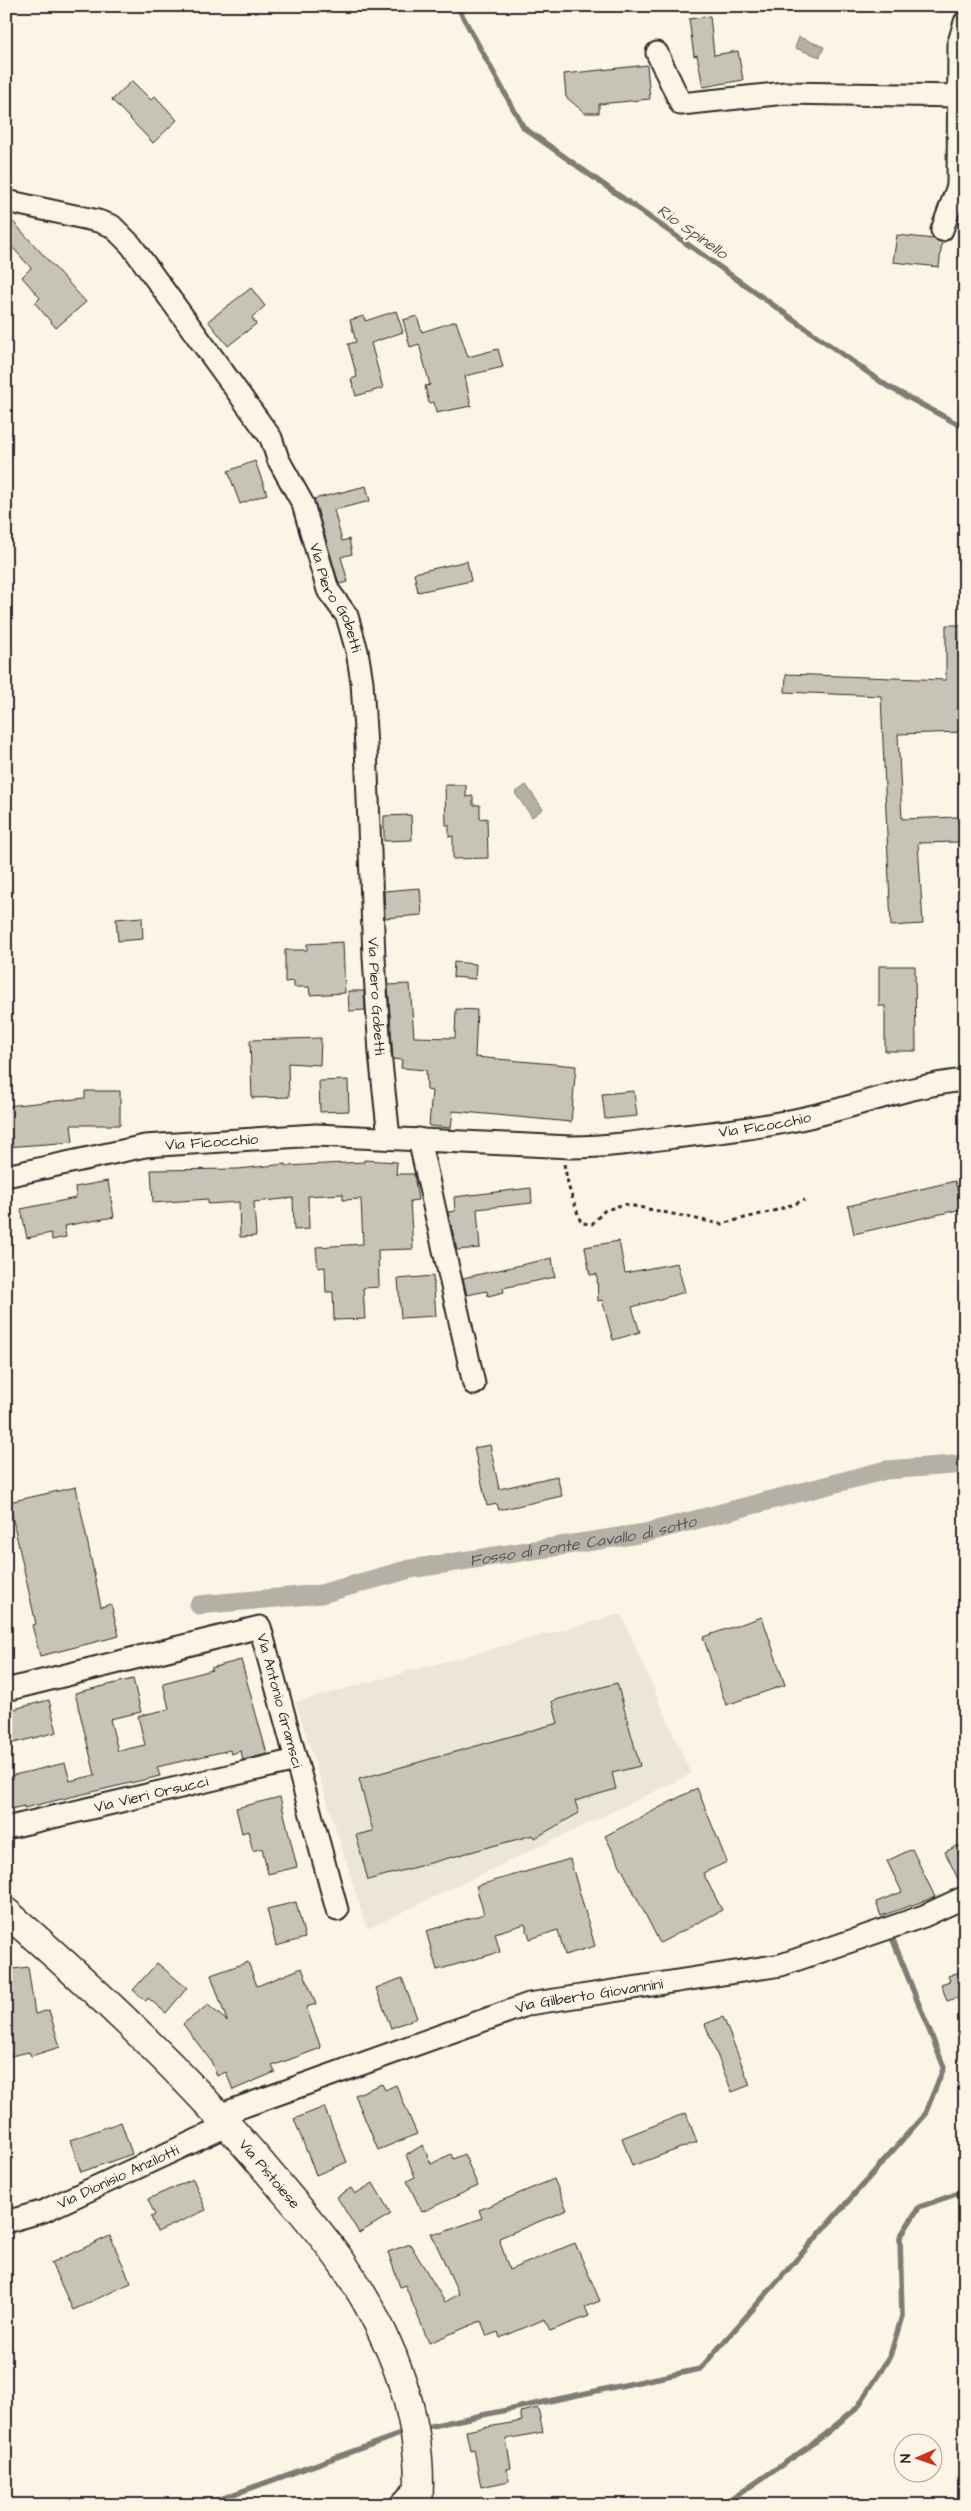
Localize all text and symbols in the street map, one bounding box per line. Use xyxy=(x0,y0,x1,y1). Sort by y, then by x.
water label: Rio Spinello xyxy=(653,199,733,265)
street label: Via Piero Gobetti xyxy=(304,541,367,656)
street label: Via Piero Gobetti xyxy=(362,937,390,1057)
street label: Via Ficocchio xyxy=(717,1107,814,1143)
street label: Via Ficocchio xyxy=(165,1129,259,1156)
water label: Fosso di Ponte Cavallo di sotto xyxy=(468,1510,699,1572)
street label: Via Antonio Gramsci xyxy=(251,1631,308,1771)
street label: Via Vieri Orsucci xyxy=(92,1771,211,1818)
street label: Via Gilberto Giovannini xyxy=(512,1973,665,2019)
street label: Via Pistoiese xyxy=(234,2135,305,2213)
street label: Via Dionisio Anzilotti xyxy=(54,2139,183,2214)
north arrow xyxy=(894,2434,944,2484)
text: N xyxy=(896,2453,916,2463)

